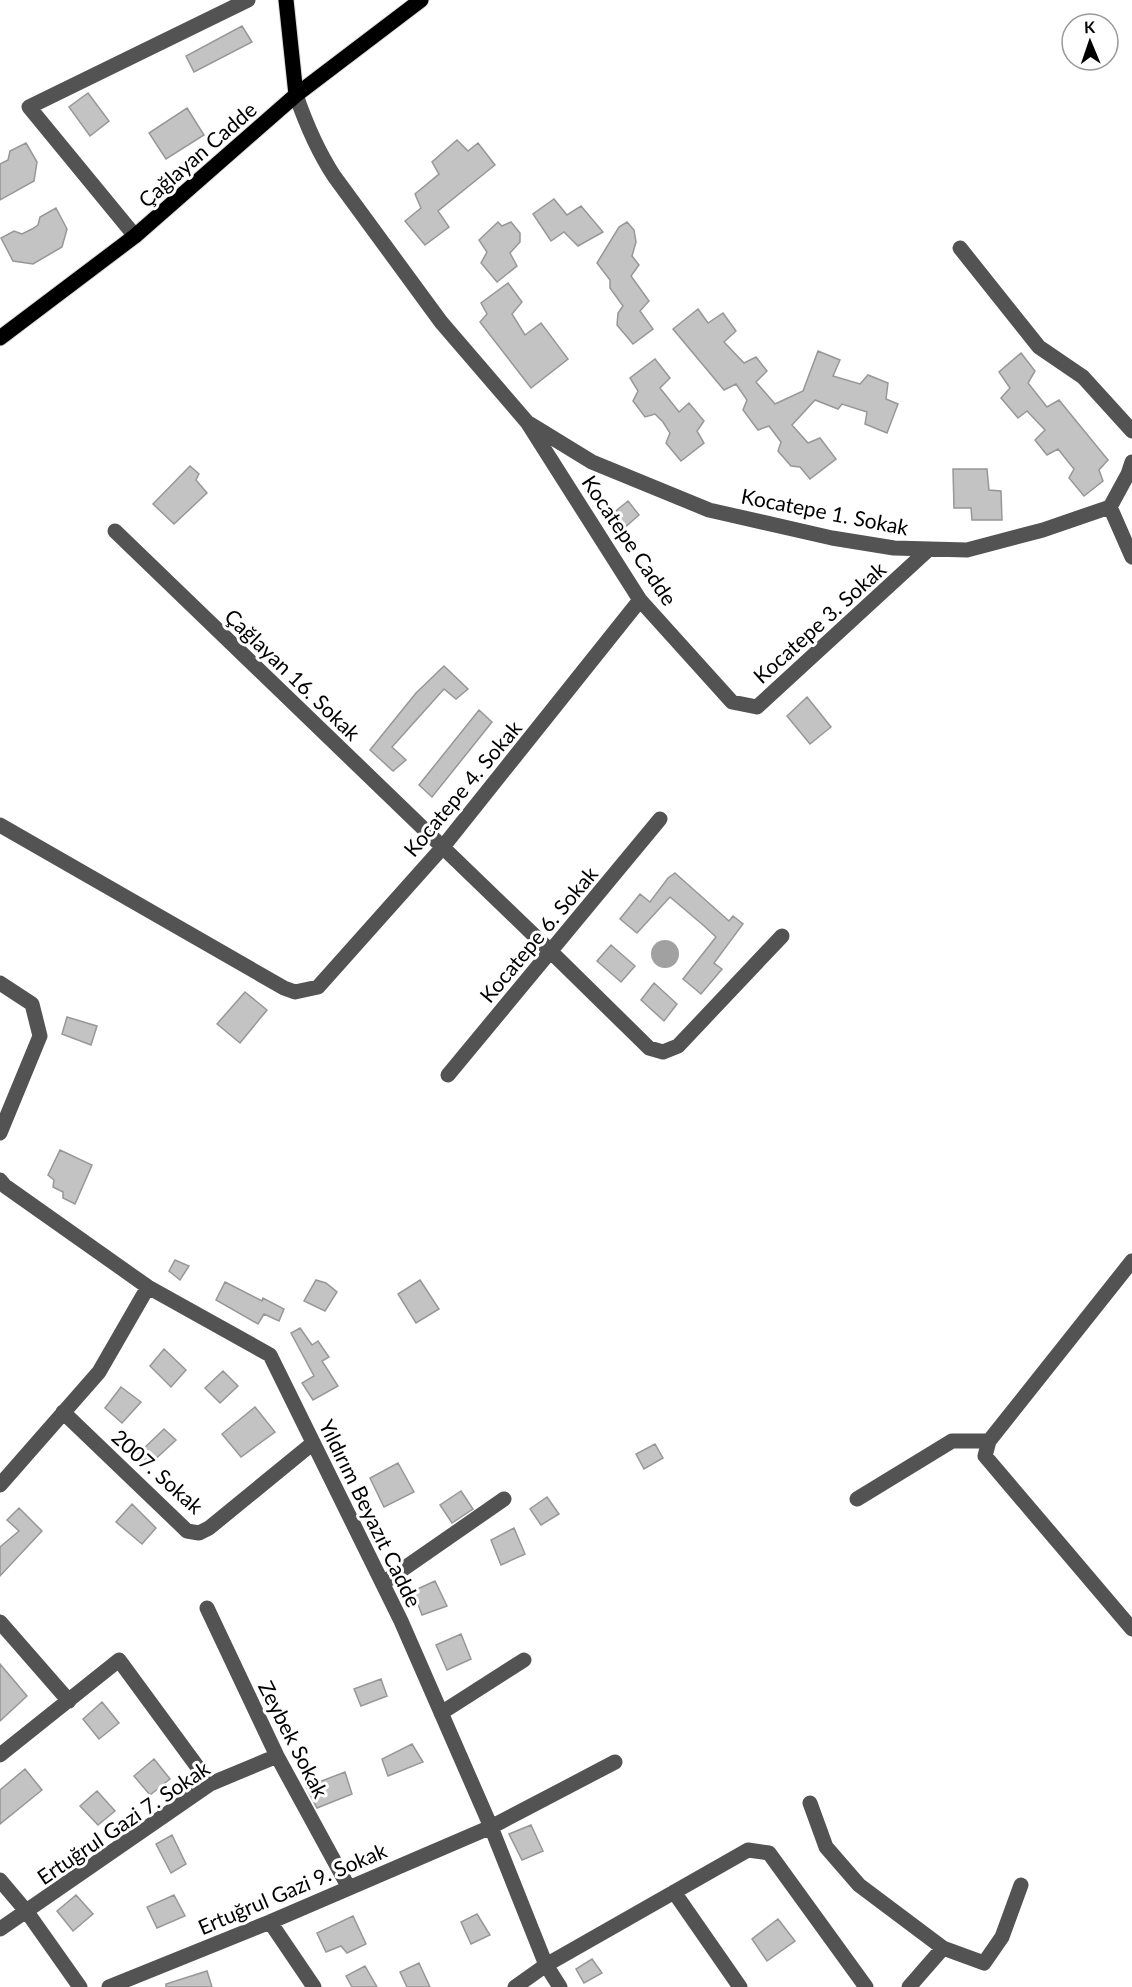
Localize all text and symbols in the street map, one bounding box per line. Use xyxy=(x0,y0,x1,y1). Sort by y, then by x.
north arrow xyxy=(1060,12,1120,72)
text: K xyxy=(1084,17,1096,36)
street label: Çağlayan Cadde xyxy=(133,96,261,212)
street label: Kocatepe Cadde xyxy=(577,470,683,610)
street label: Kocatepe 1. Sokak xyxy=(739,483,911,540)
street label: Kocatepe 3. Sokak xyxy=(748,556,891,688)
street label: Çağlayan 16. Sokak xyxy=(220,603,366,745)
street label: Kocatepe 4. Sokak xyxy=(398,715,526,861)
street label: Kocatepe 6. Sokak xyxy=(474,861,602,1007)
street label: Yıldırım Beyazıt Cadde xyxy=(315,1415,427,1611)
street label: 2007. Sokak xyxy=(107,1424,209,1519)
street label: Zeybek Sokak xyxy=(254,1676,334,1802)
street label: Ertuğrul Gazi 7. Sokak xyxy=(32,1755,214,1889)
street label: Ertuğrul Gazi 9. Sokak xyxy=(194,1837,390,1939)

